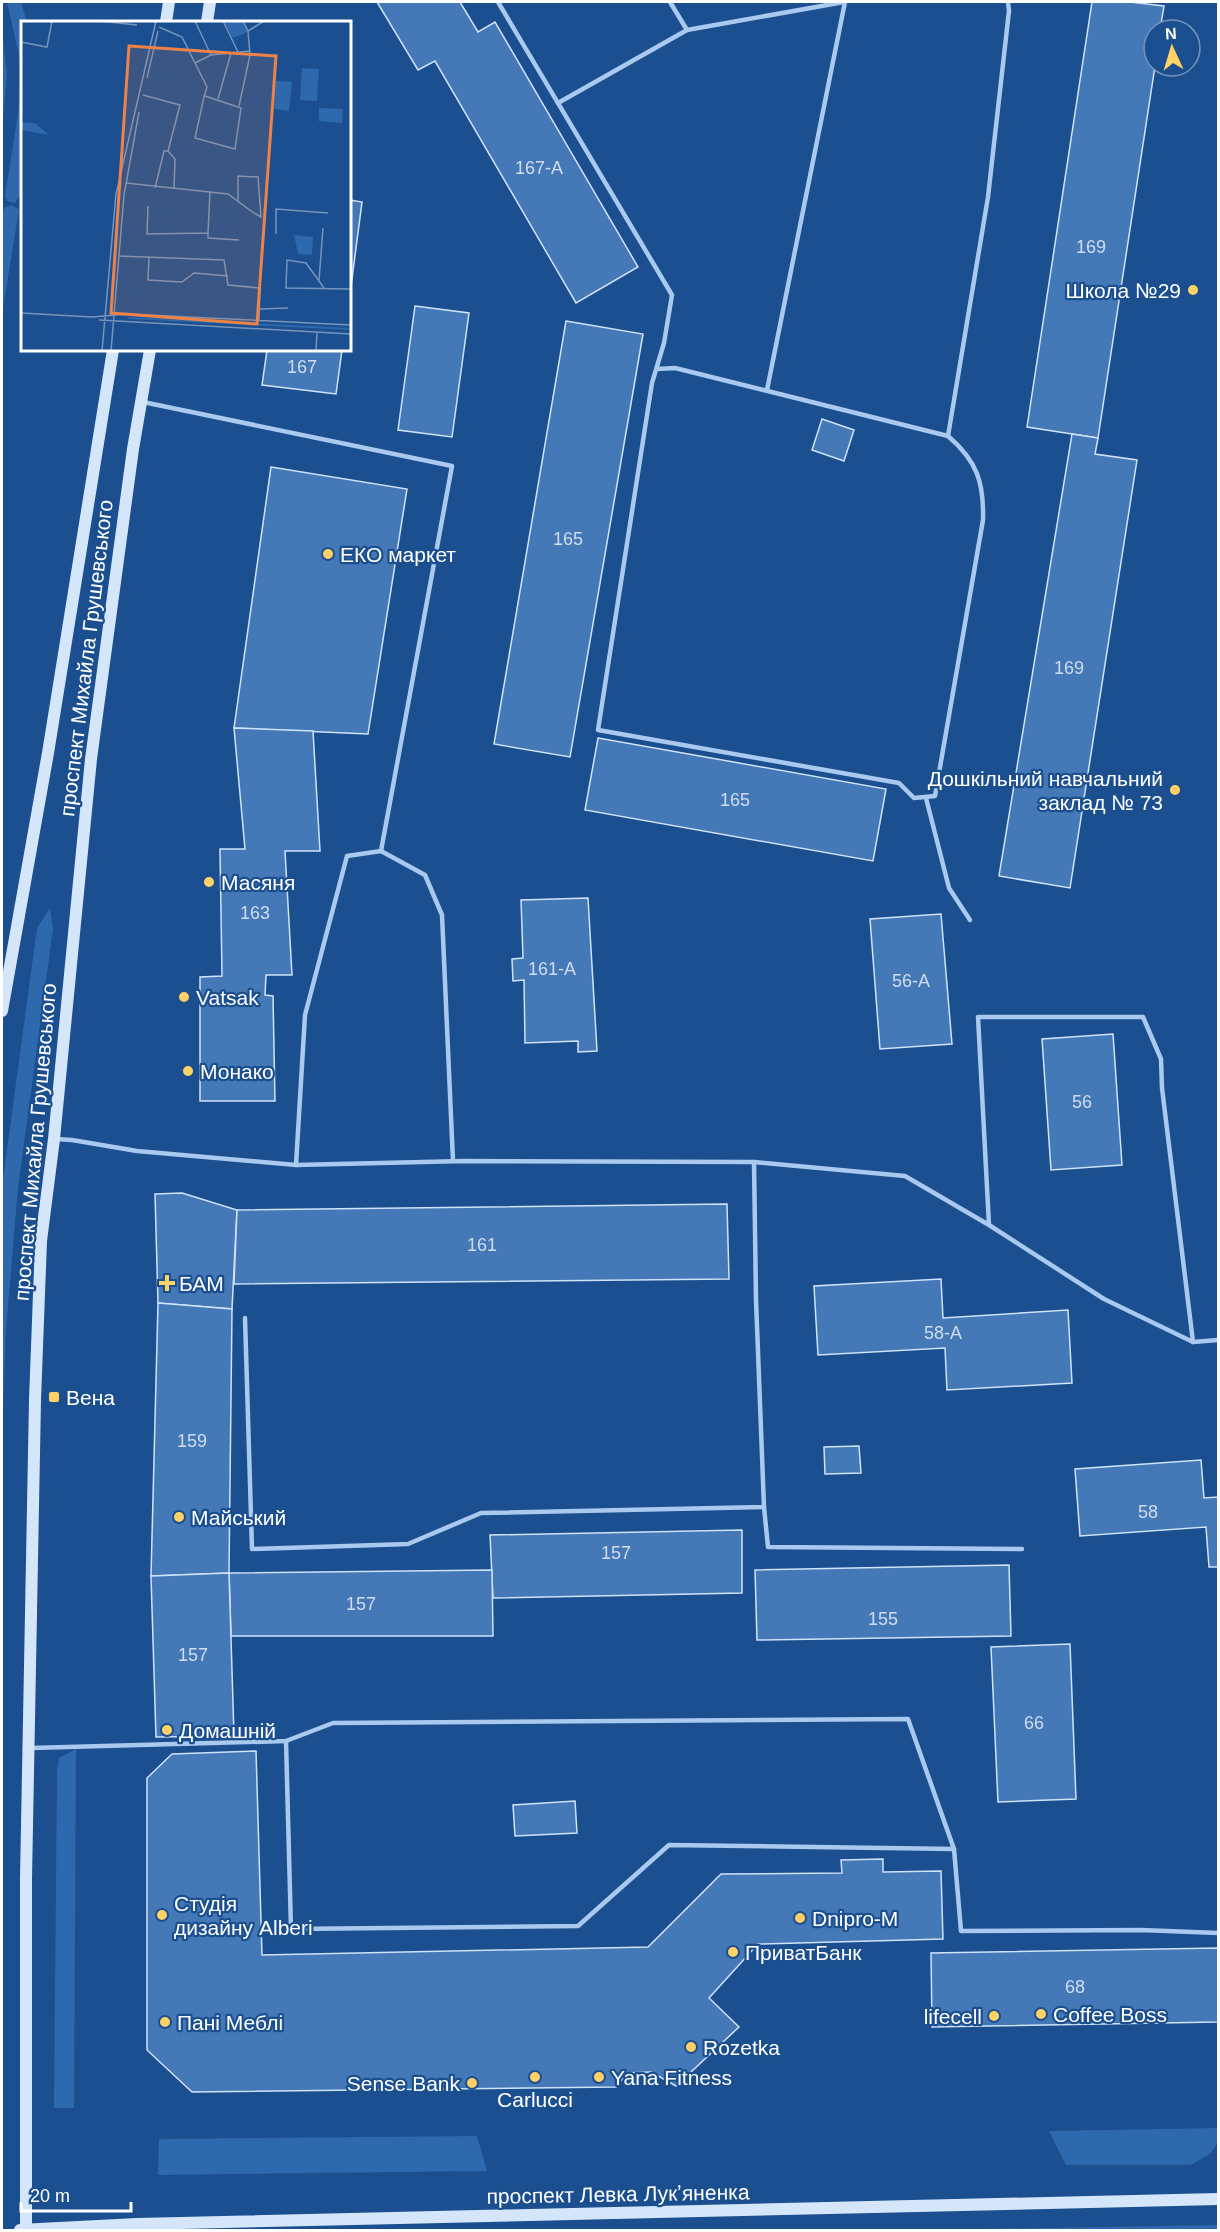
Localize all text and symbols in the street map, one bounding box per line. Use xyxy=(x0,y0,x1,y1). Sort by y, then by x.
north arrow xyxy=(1142,18,1202,78)
inset map xyxy=(21,21,351,351)
text: N xyxy=(1165,25,1177,42)
house number: 167-А xyxy=(515,158,563,178)
house number: 169 xyxy=(1076,237,1106,257)
place label: Школа №29 xyxy=(1065,279,1181,302)
marker: Школа №29 xyxy=(1186,283,1200,297)
house number: 167 xyxy=(287,357,317,377)
street label: проспект Михайла Грушевського xyxy=(55,498,117,818)
house number: 165 xyxy=(553,529,583,549)
place label: ЕКО маркет xyxy=(340,543,456,566)
marker: ЕКО маркет xyxy=(321,547,335,561)
house number: 169 xyxy=(1054,658,1084,678)
place label: Дошкільний навчальний заклад № 73 xyxy=(928,767,1163,814)
marker: Дошкільний навчальний заклад № 73 xyxy=(1168,783,1182,797)
house number: 165 xyxy=(720,790,750,810)
place label: Масяня xyxy=(221,871,295,894)
marker: Масяня xyxy=(202,875,216,889)
house number: 163 xyxy=(240,903,270,923)
house number: 161-А xyxy=(528,959,576,979)
house number: 56-А xyxy=(892,971,930,991)
street label: проспект Михайла Грушевського xyxy=(10,982,60,1302)
place label: Vatsak xyxy=(196,986,259,1009)
marker: Vatsak xyxy=(177,990,191,1004)
place label: Монако xyxy=(200,1060,274,1083)
marker: Монако xyxy=(181,1064,195,1078)
house number: 56 xyxy=(1072,1092,1092,1112)
house number: 161 xyxy=(467,1235,497,1255)
place label: БАМ xyxy=(179,1272,224,1295)
marker: БАМ xyxy=(160,1276,174,1290)
house number: 58-А xyxy=(924,1323,962,1343)
place label: Вена xyxy=(66,1386,115,1409)
marker: Вена xyxy=(47,1390,61,1404)
house number: 159 xyxy=(177,1431,207,1451)
house number: 58 xyxy=(1138,1502,1158,1522)
place label: Майський xyxy=(191,1506,286,1529)
marker: Майський xyxy=(172,1510,186,1524)
house number: 157 xyxy=(601,1543,631,1563)
house number: 157 xyxy=(346,1594,376,1614)
house number: 155 xyxy=(868,1609,898,1629)
house number: 157 xyxy=(178,1645,208,1665)
house number: 66 xyxy=(1024,1713,1044,1733)
place label: Домашній xyxy=(179,1719,276,1742)
marker: Домашній xyxy=(160,1723,174,1737)
place label: Студія дизайну Alberi xyxy=(174,1892,313,1939)
place label: Dnipro-M xyxy=(812,1907,898,1930)
marker: Студія дизайну Alberi xyxy=(155,1908,169,1922)
marker: Dnipro-M xyxy=(793,1911,807,1925)
place label: ПриватБанк xyxy=(745,1941,862,1964)
marker: ПриватБанк xyxy=(726,1945,740,1959)
house number: 68 xyxy=(1065,1977,1085,1997)
place label: Coffee Boss xyxy=(1053,2003,1167,2026)
place label: lifecell xyxy=(924,2005,982,2028)
marker: Coffee Boss xyxy=(1034,2007,1048,2021)
marker: lifecell xyxy=(987,2009,1001,2023)
place label: Пані Меблі xyxy=(177,2011,283,2034)
marker: Пані Меблі xyxy=(158,2015,172,2029)
place label: Rozetka xyxy=(703,2036,780,2059)
marker: Rozetka xyxy=(684,2040,698,2054)
place label: Yana Fitness xyxy=(611,2066,732,2089)
marker: Carlucci xyxy=(528,2070,542,2084)
marker: Yana Fitness xyxy=(592,2070,606,2084)
place label: Sense Bank xyxy=(347,2072,460,2095)
marker: Sense Bank xyxy=(465,2076,479,2090)
place label: Carlucci xyxy=(497,2088,573,2111)
scale bar xyxy=(21,2175,130,2213)
street label: проспект Левка Лукʼяненка xyxy=(486,2180,750,2208)
text: 20 m xyxy=(30,2186,70,2206)

